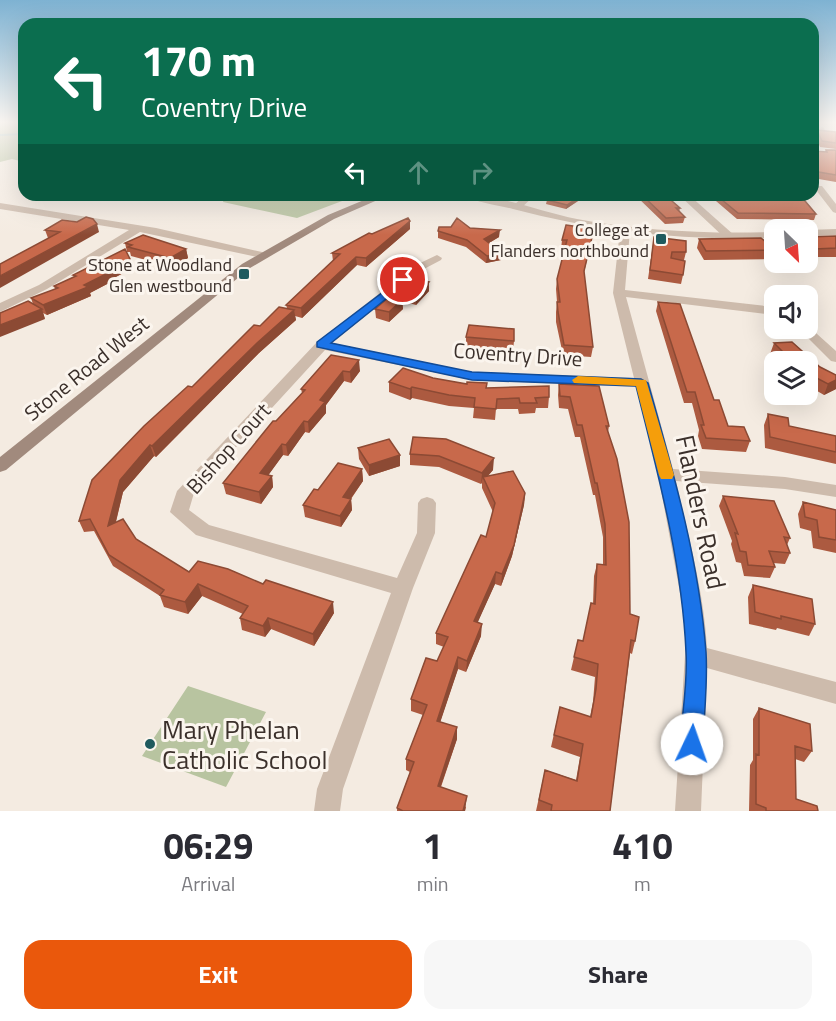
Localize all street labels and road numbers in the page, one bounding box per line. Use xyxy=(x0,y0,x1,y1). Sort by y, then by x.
street label: Stone Road West xyxy=(17,307,156,428)
street label: Coventry Drive xyxy=(452,334,584,374)
street label: Bishop Court xyxy=(178,395,278,501)
street label: Flanders Road xyxy=(666,431,736,593)

